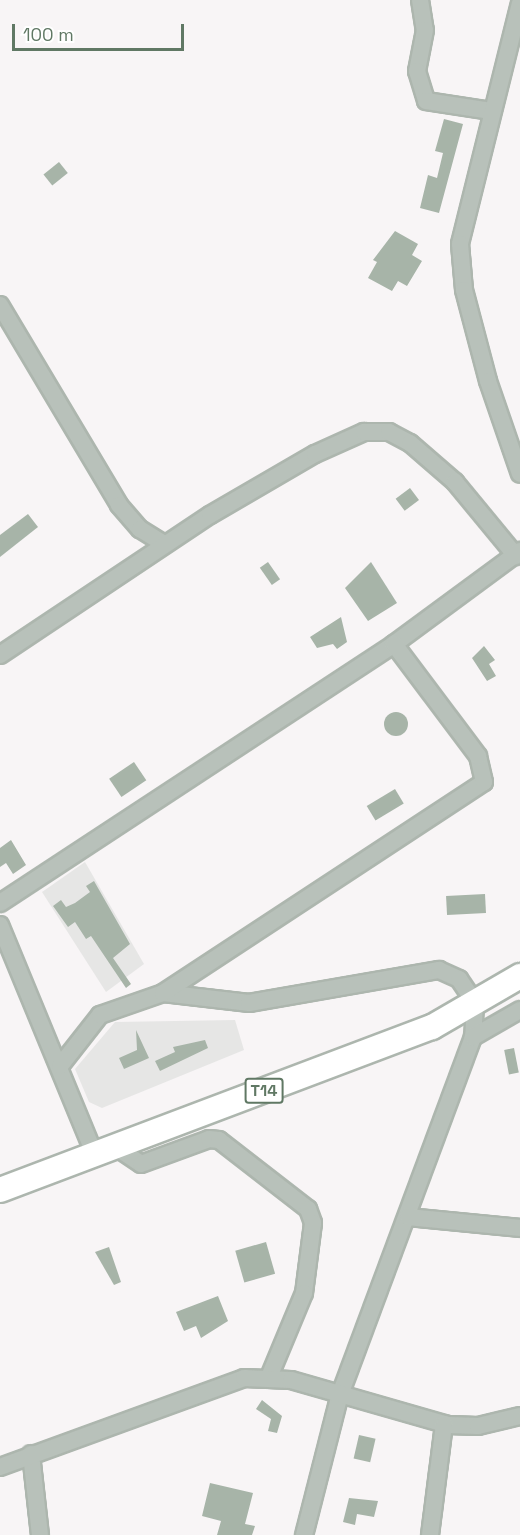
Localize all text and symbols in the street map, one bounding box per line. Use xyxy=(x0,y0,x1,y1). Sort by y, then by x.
scale bar xyxy=(15,12,188,50)
text: 100 m xyxy=(23,23,74,46)
road number: T14 xyxy=(244,1078,284,1104)

